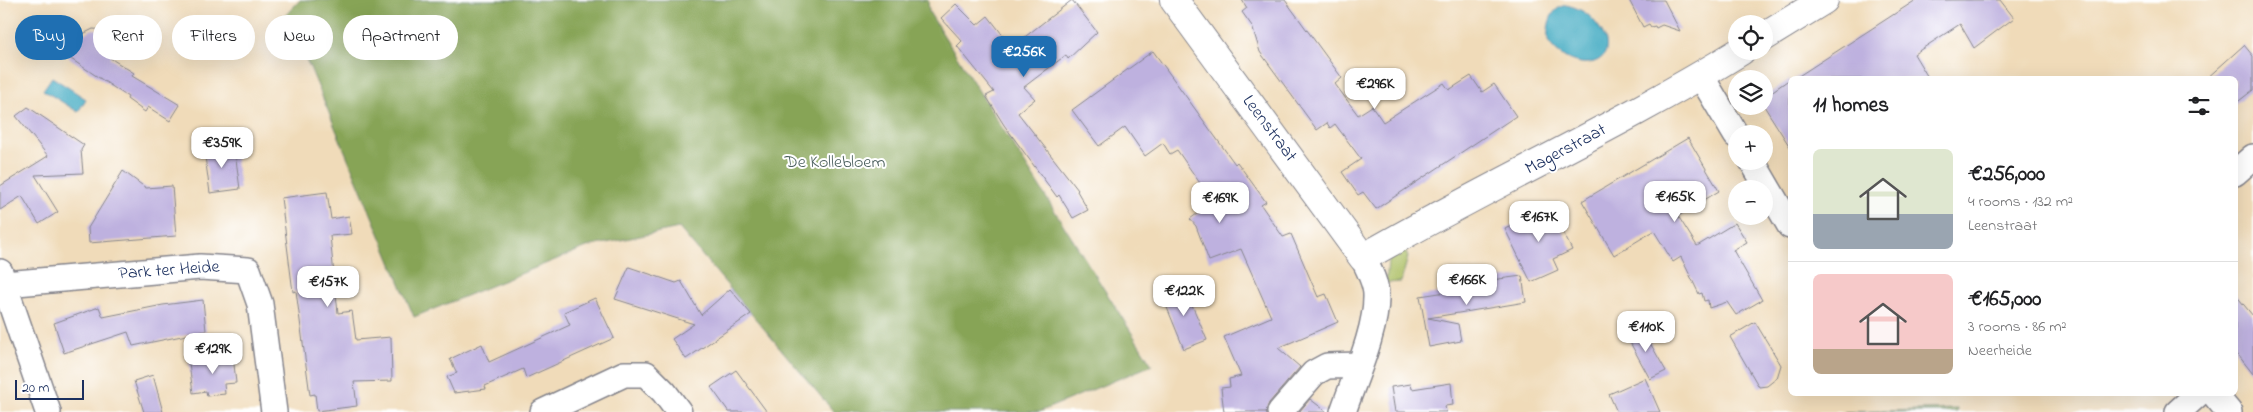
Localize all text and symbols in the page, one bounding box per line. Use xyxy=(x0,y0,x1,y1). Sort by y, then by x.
chip: Buy xyxy=(15,15,83,60)
chip: Rent xyxy=(93,15,162,60)
chip: Filters xyxy=(172,15,255,60)
chip: New xyxy=(265,15,333,60)
chip: Apartment xyxy=(343,15,458,60)
map controls xyxy=(1728,15,1773,225)
button: locate xyxy=(1728,15,1773,60)
pin: €256K xyxy=(989,36,1059,78)
text: €256K xyxy=(1002,40,1046,64)
pin: €296K xyxy=(1340,68,1410,110)
button: layers xyxy=(1728,70,1773,115)
text: €296K xyxy=(1356,72,1394,96)
street label: Leenstraat xyxy=(1235,90,1303,168)
text: 11 homes xyxy=(1813,91,1889,121)
icon: filters xyxy=(2185,92,2213,120)
street label: Magerstraat xyxy=(1521,118,1612,183)
button: + xyxy=(1728,125,1773,170)
pin: €359K xyxy=(187,126,257,169)
text: €359K xyxy=(202,131,242,155)
park label: De Kollebloem xyxy=(784,150,885,176)
text: €256,000 xyxy=(1968,160,2045,190)
icon: home xyxy=(1853,169,1913,229)
pin: €165K xyxy=(1640,180,1710,223)
button: − xyxy=(1728,180,1773,225)
pin: €169K xyxy=(1185,182,1255,224)
text: €165K xyxy=(1655,185,1695,209)
text: €169K xyxy=(1202,186,1238,210)
text: 4 rooms · 132 m² xyxy=(1968,190,2073,214)
pin: €167K xyxy=(1504,200,1574,243)
text: €167K xyxy=(1520,205,1558,229)
text: Leenstraat xyxy=(1968,214,2037,238)
street label: Park ter Heide xyxy=(118,254,221,287)
pin: €166K xyxy=(1432,264,1502,306)
pin: €157K xyxy=(293,266,363,308)
text: €166K xyxy=(1448,268,1486,292)
text: €157K xyxy=(308,270,348,294)
pin: €122K xyxy=(1149,274,1219,317)
text: €122K xyxy=(1164,279,1204,303)
text: €165,000 xyxy=(1968,285,2041,315)
icon: home xyxy=(1853,294,1913,354)
pin: €110K xyxy=(1611,310,1681,353)
text: €110K xyxy=(1628,315,1664,339)
text: 3 rooms · 86 m² xyxy=(1968,315,2066,339)
pin: €129K xyxy=(178,332,248,375)
text: €129K xyxy=(195,337,231,361)
text: Neerheide xyxy=(1968,339,2032,363)
scale bar xyxy=(15,377,84,400)
text: 20 m xyxy=(22,378,49,399)

